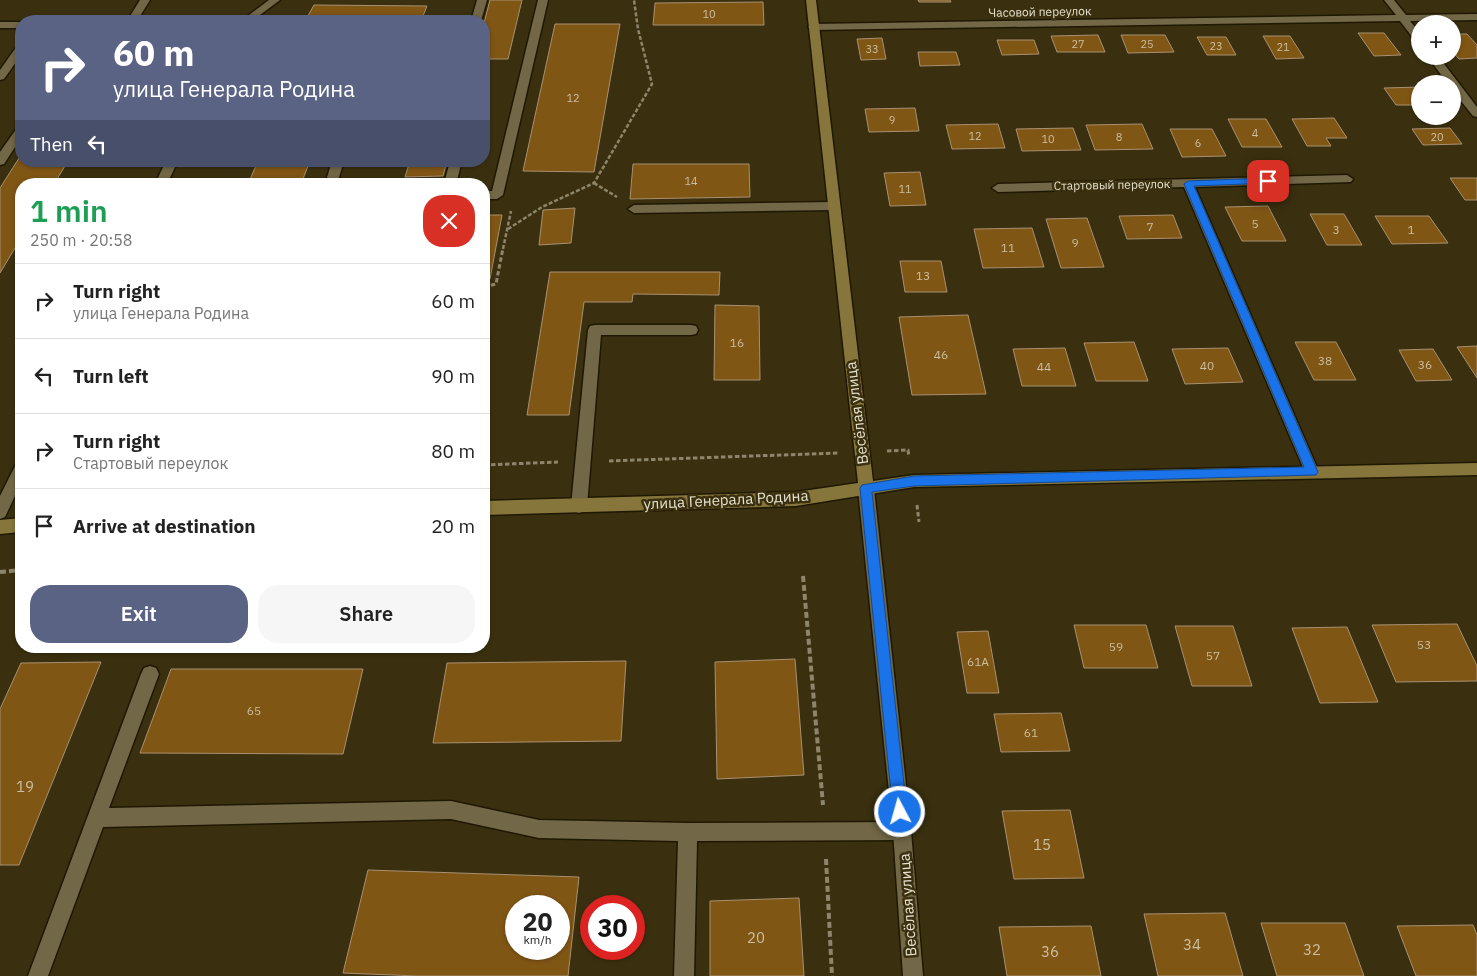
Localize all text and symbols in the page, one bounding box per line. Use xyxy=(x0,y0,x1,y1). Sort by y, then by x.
street label: Часовой переулок xyxy=(988,3,1092,20)
house number: 10 xyxy=(702,7,716,21)
map controls xyxy=(1411,15,1461,125)
button: + xyxy=(1411,15,1461,65)
text: 60 m xyxy=(113,30,195,76)
icon: right xyxy=(30,35,95,100)
house number: 27 xyxy=(1071,37,1085,51)
house number: 25 xyxy=(1140,37,1154,51)
house number: 23 xyxy=(1209,39,1223,53)
house number: 21 xyxy=(1276,40,1290,54)
house number: 33 xyxy=(865,42,879,56)
text: улица Генерала Родина xyxy=(113,74,355,103)
button: − xyxy=(1411,75,1461,125)
house number: 12 xyxy=(566,91,580,105)
house number: 9 xyxy=(889,113,895,127)
house number: 4 xyxy=(1252,126,1259,140)
house number: 12 xyxy=(968,129,982,143)
icon: left xyxy=(83,130,111,158)
house number: 8 xyxy=(1116,130,1122,144)
house number: 20 xyxy=(1430,130,1444,144)
text: Then xyxy=(30,132,73,156)
house number: 10 xyxy=(1041,132,1055,146)
house number: 6 xyxy=(1195,136,1201,150)
pin xyxy=(1247,160,1289,202)
icon: arrive xyxy=(1254,167,1282,195)
house number: 14 xyxy=(684,174,698,188)
street label: Стартовый переулок xyxy=(1054,176,1171,193)
house number: 11 xyxy=(898,182,912,196)
text: 1 min xyxy=(30,191,108,230)
button: close xyxy=(423,195,475,247)
house number: 5 xyxy=(1251,216,1259,231)
house number: 7 xyxy=(1146,219,1154,234)
house number: 3 xyxy=(1332,222,1340,237)
house number: 1 xyxy=(1407,222,1415,237)
text: 250 m · 20:58 xyxy=(30,230,132,250)
house number: 9 xyxy=(1071,235,1079,250)
house number: 11 xyxy=(1001,240,1015,255)
house number: 13 xyxy=(916,268,930,283)
text: Turn right xyxy=(73,279,160,303)
icon: right xyxy=(30,287,58,315)
text: 60 m xyxy=(431,289,475,313)
text: улица Генерала Родина xyxy=(73,303,249,323)
house number: 16 xyxy=(730,335,744,350)
house number: 46 xyxy=(934,347,948,362)
house number: 38 xyxy=(1318,353,1332,368)
house number: 36 xyxy=(1418,357,1432,372)
house number: 40 xyxy=(1200,358,1214,373)
house number: 44 xyxy=(1037,359,1051,374)
street label: Весёлая улица xyxy=(841,361,872,465)
icon: left xyxy=(30,362,58,390)
text: Turn left xyxy=(73,364,149,388)
text: 90 m xyxy=(431,364,475,388)
text: Turn right xyxy=(73,429,160,453)
icon: right xyxy=(30,437,58,465)
text: 80 m xyxy=(431,439,475,463)
text: Стартовый переулок xyxy=(73,453,228,473)
street label: улица Генерала Родина xyxy=(643,486,809,513)
icon: arrive xyxy=(30,512,58,540)
text: Arrive at destination xyxy=(73,514,256,538)
text: 20 m xyxy=(431,514,475,538)
button: Exit xyxy=(30,585,248,643)
button: Share xyxy=(258,585,475,643)
house number: 53 xyxy=(1417,637,1431,652)
house number: 59 xyxy=(1109,639,1123,654)
house number: 57 xyxy=(1206,648,1220,663)
house number: 61А xyxy=(967,654,989,669)
house number: 65 xyxy=(247,703,261,718)
house number: 61 xyxy=(1024,725,1038,740)
house number: 19 xyxy=(16,777,34,796)
position arrow xyxy=(873,785,925,837)
house number: 15 xyxy=(1033,835,1051,854)
street label: Весёлая улица xyxy=(894,853,921,957)
speed limit sign: 30 xyxy=(580,895,645,960)
text: 20 xyxy=(522,905,553,938)
house number: 20 xyxy=(747,928,765,947)
text: km/h xyxy=(523,932,552,947)
house number: 34 xyxy=(1183,935,1201,954)
house number: 32 xyxy=(1303,940,1321,959)
house number: 36 xyxy=(1041,942,1059,961)

